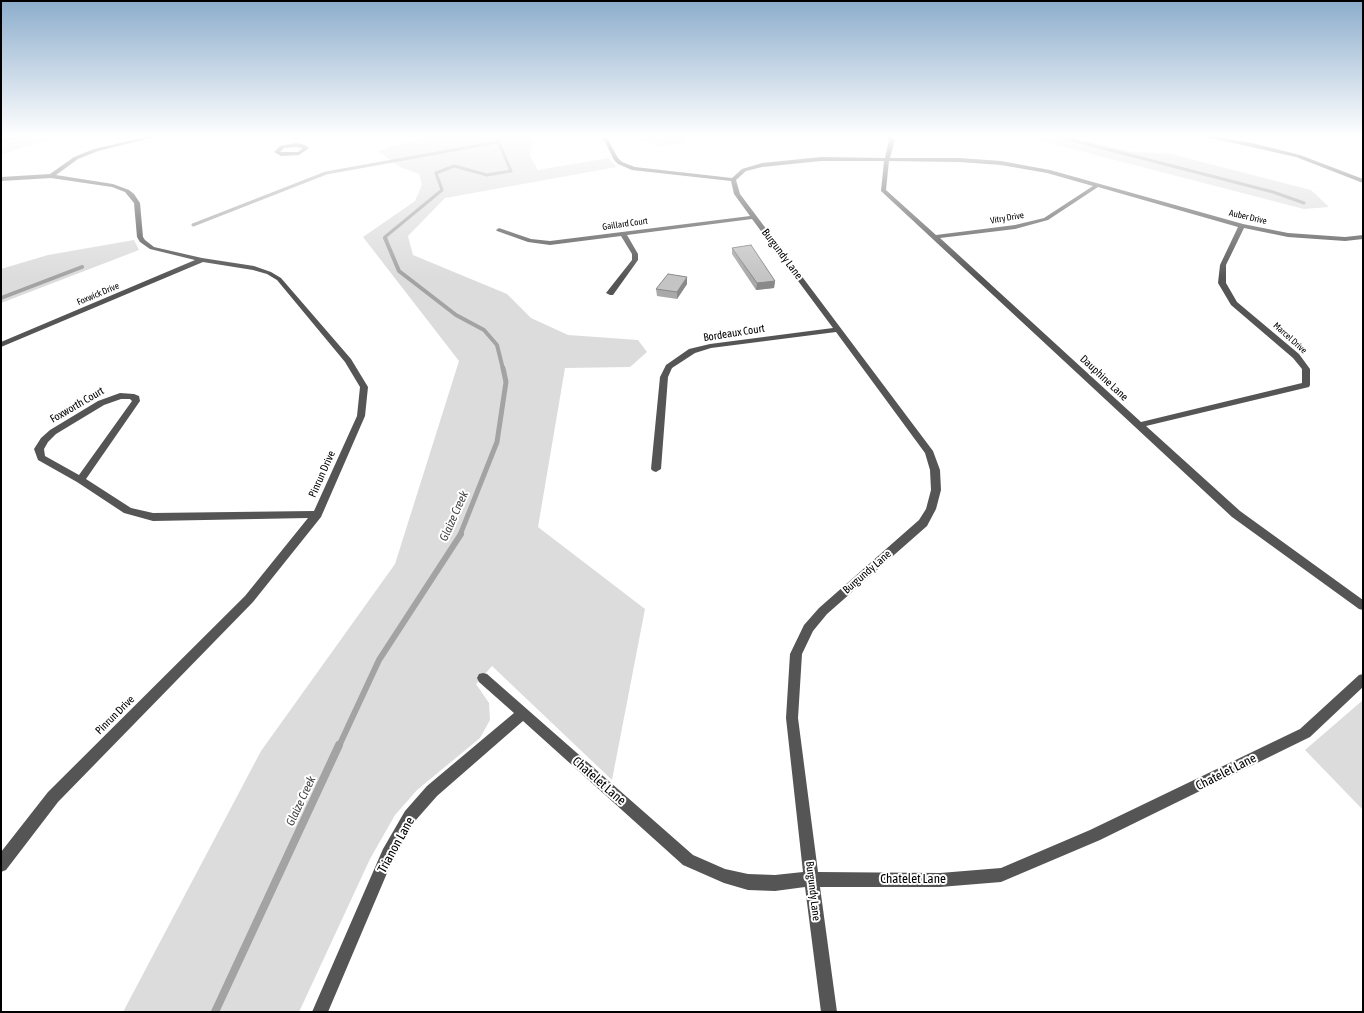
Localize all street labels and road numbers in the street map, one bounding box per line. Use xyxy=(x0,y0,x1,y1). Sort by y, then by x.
street label: Auber Drive xyxy=(1228,207,1268,227)
street label: Vitry Drive xyxy=(989,210,1025,226)
street label: Gaillard Court xyxy=(602,215,648,233)
street label: Burgundy Lane xyxy=(759,226,805,282)
street label: Foxwick Drive xyxy=(75,280,121,308)
street label: Marcel Drive xyxy=(1271,320,1309,356)
street label: Bordeaux Court xyxy=(702,322,766,344)
street label: Dauphine Lane xyxy=(1077,352,1131,404)
street label: Foxworth Court xyxy=(48,384,106,426)
street label: Pinrun Drive xyxy=(306,449,338,499)
street label: Burgundy Lane xyxy=(840,547,894,597)
street label: Pinrun Drive xyxy=(93,693,137,737)
street label: Chatelet Lane xyxy=(1193,750,1259,794)
street label: Chatelet Lane xyxy=(569,754,629,808)
street label: Trianon Lane xyxy=(374,814,418,876)
street label: Burgundy Lane xyxy=(803,861,823,921)
street label: Chatelet Lane xyxy=(880,871,946,887)

